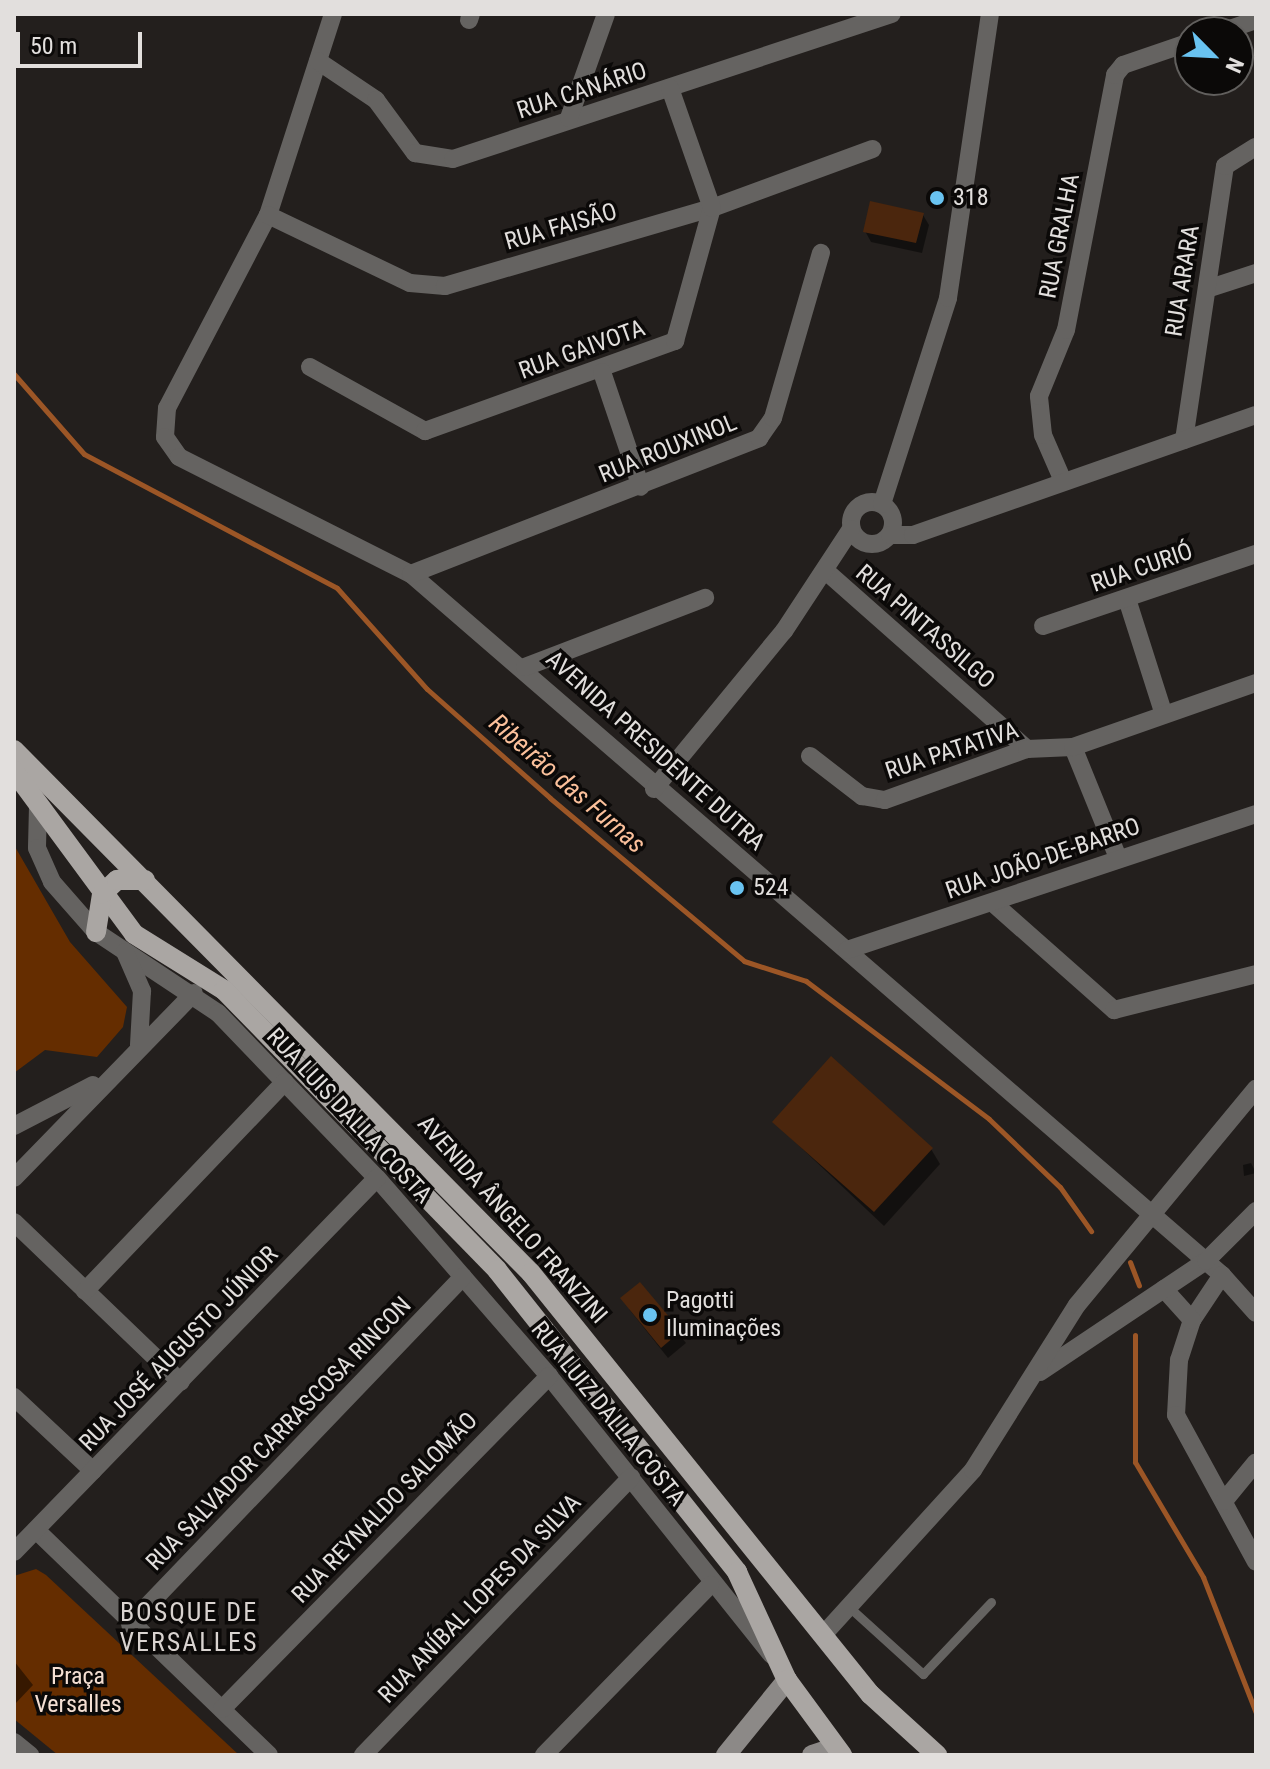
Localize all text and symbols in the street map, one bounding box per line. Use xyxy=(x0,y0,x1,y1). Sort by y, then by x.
scale bar xyxy=(20,16,146,66)
north arrow xyxy=(1174,16,1254,96)
text: 50 m xyxy=(30,32,77,60)
text: N xyxy=(1220,54,1249,76)
street label: RUA CANÁRIO xyxy=(513,56,651,126)
street label: RUA GRALHA xyxy=(1034,171,1086,301)
place label: 318 xyxy=(953,184,989,212)
marker: 318 xyxy=(928,189,946,207)
street label: RUA FAISÃO xyxy=(502,197,620,257)
street label: RUA ARARA xyxy=(1160,223,1206,339)
street label: RUA GAIVOTA xyxy=(515,314,649,386)
street label: RUA ROUXINOL xyxy=(595,408,741,490)
street label: RUA CURIÓ xyxy=(1087,537,1197,599)
street label: RUA PINTASSILGO xyxy=(850,559,1000,695)
street label: AVENIDA PRESIDENTE DUTRA xyxy=(540,645,770,857)
water label: Ribeirão das Furnas xyxy=(483,708,651,860)
street label: RUA PATATIVA xyxy=(882,716,1022,786)
street label: RUA JOÃO-DE-BARRO xyxy=(942,812,1144,906)
place label: 524 xyxy=(753,874,789,902)
marker: 524 xyxy=(728,879,746,897)
street label: RUA LUIS DALLA COSTA xyxy=(260,1022,438,1210)
street label: AVENIDA ÂNGELO FRANZINI xyxy=(411,1110,613,1330)
street label: RUA JOSÉ AUGUSTO JÚNIOR xyxy=(74,1241,284,1457)
place label: Pagotti Iluminações xyxy=(666,1287,781,1343)
street label: RUA SALVADOR CARRASCOSA RINCON xyxy=(140,1291,418,1577)
marker: Pagotti Iluminações xyxy=(641,1306,659,1324)
street label: RUA LUIZ DALLA COSTA xyxy=(525,1316,691,1512)
street label: RUA REYNALDO SALOMÃO xyxy=(286,1407,484,1609)
street label: RUA ANÍBAL LOPES DA SILVA xyxy=(373,1489,587,1709)
district label: BOSQUE DE VERSALLES xyxy=(120,1597,258,1658)
park label: Praça Versalles xyxy=(34,1663,122,1719)

